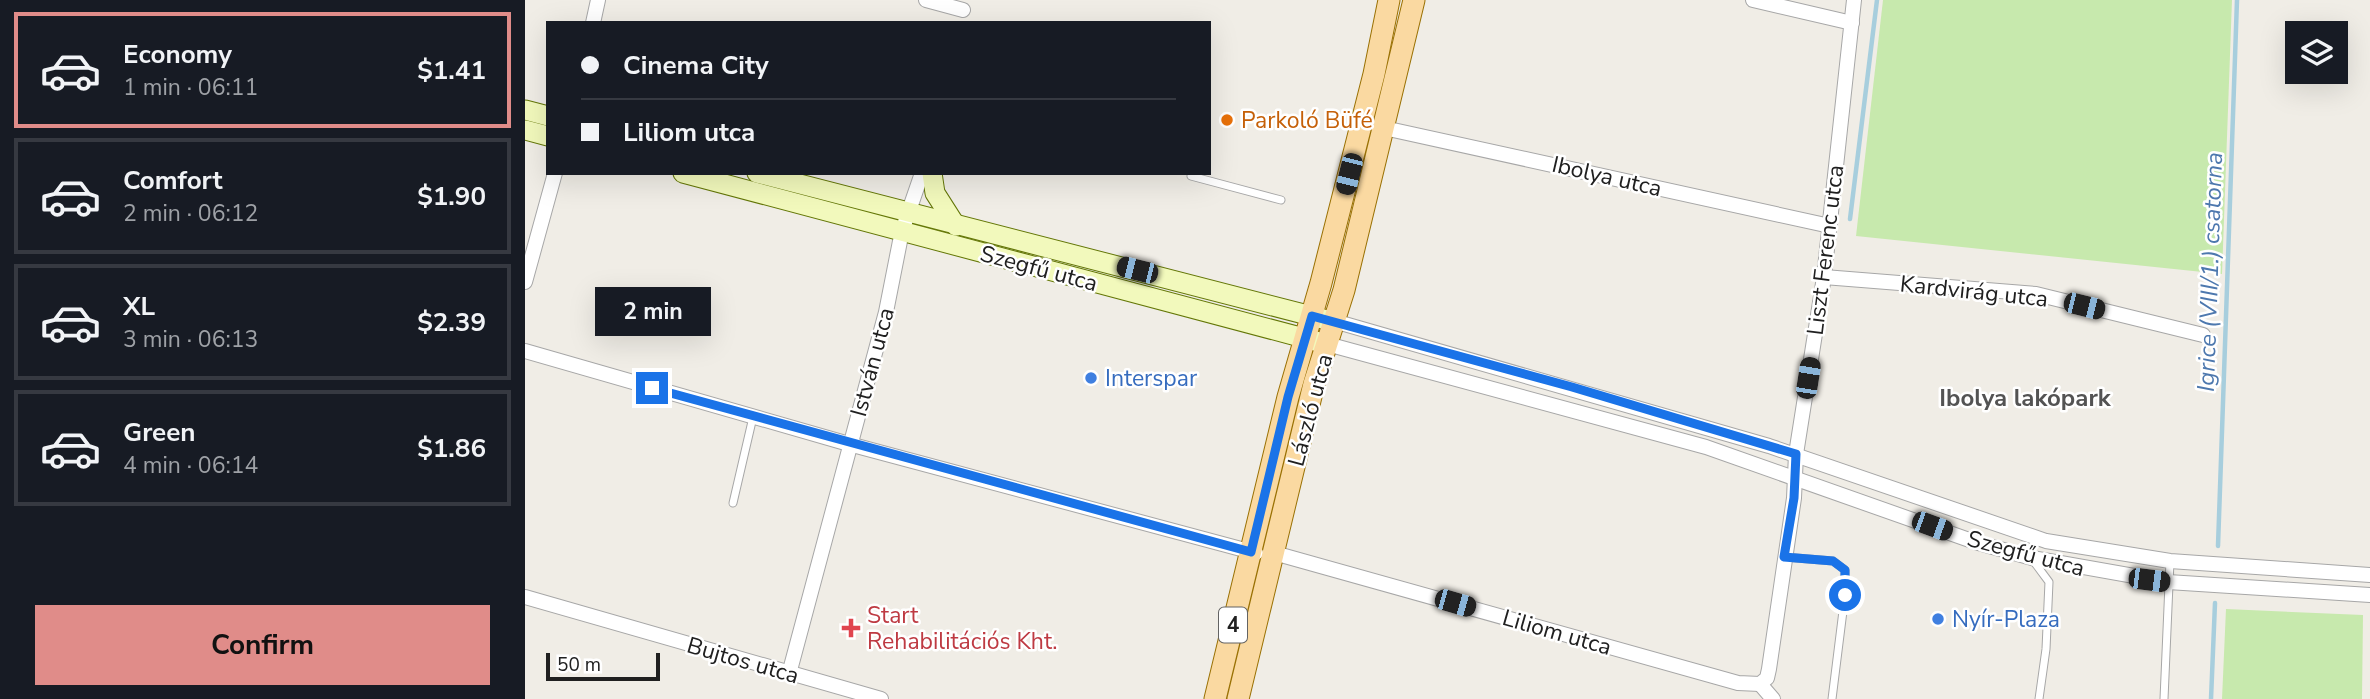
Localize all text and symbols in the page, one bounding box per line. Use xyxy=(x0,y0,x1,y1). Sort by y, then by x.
map controls xyxy=(2285,21,2348,84)
button: layers xyxy=(2285,21,2348,84)
text: Economy xyxy=(123,37,232,72)
icon: car xyxy=(39,39,102,102)
text: Cinema City xyxy=(623,48,769,83)
text: $1.41 xyxy=(417,53,486,88)
text: 1 min · 06:11 xyxy=(123,72,258,103)
place label: Parkoló Büfé xyxy=(1241,105,1373,136)
marker: Parkoló Büfé xyxy=(1219,112,1235,128)
text: Liliom utca xyxy=(623,115,755,150)
street label: Ibolya utca xyxy=(1549,149,1665,204)
car xyxy=(1334,151,1365,197)
water label: Igrice (VIII/1.) csatorna xyxy=(2190,152,2230,392)
text: Comfort xyxy=(123,163,223,198)
street label: Liszt Ferenc utca xyxy=(1800,163,1851,337)
icon: car xyxy=(39,165,102,228)
text: $1.90 xyxy=(417,179,486,214)
text: 2 min · 06:12 xyxy=(123,198,258,229)
street label: Szegfű utca xyxy=(977,238,1101,299)
car xyxy=(1115,255,1160,285)
street label: Kardvirág utca xyxy=(1898,268,2049,315)
callout: 2 min xyxy=(594,286,710,336)
text: XL xyxy=(123,289,155,324)
icon: car xyxy=(39,291,102,354)
car xyxy=(2062,291,2107,321)
text: 2 min xyxy=(623,296,683,327)
street label: István utca xyxy=(843,304,902,420)
text: $2.39 xyxy=(417,305,486,340)
text: 3 min · 06:13 xyxy=(123,324,258,355)
street label: László utca xyxy=(1281,350,1340,470)
car xyxy=(1795,356,1822,400)
place label: Interspar xyxy=(1105,363,1198,394)
marker: Interspar xyxy=(1083,370,1099,386)
route end xyxy=(636,372,668,404)
district label: Ibolya lakópark xyxy=(1939,382,2112,414)
text: Green xyxy=(123,415,196,450)
icon: car xyxy=(39,417,102,480)
text: $1.86 xyxy=(417,431,486,466)
text: 4 min · 06:14 xyxy=(123,450,258,481)
car xyxy=(1909,509,1956,543)
street label: Szegfű utca xyxy=(1964,523,2088,584)
car xyxy=(2127,567,2172,593)
route start xyxy=(1829,579,1861,611)
car xyxy=(1432,587,1479,619)
place label: Start Rehabilitációs Kht. xyxy=(867,600,1058,657)
street label: Liliom utca xyxy=(1499,602,1615,663)
place label: Nyír-Plaza xyxy=(1952,604,2060,635)
button: Confirm xyxy=(35,605,490,685)
road number: 4 xyxy=(1219,608,1247,642)
marker: Nyír-Plaza xyxy=(1930,611,1946,627)
marker: Start Rehabilitációs Kht. xyxy=(841,618,861,638)
street label: Bujtos utca xyxy=(683,630,802,691)
scale bar xyxy=(546,650,660,682)
text: 50 m xyxy=(557,652,601,678)

